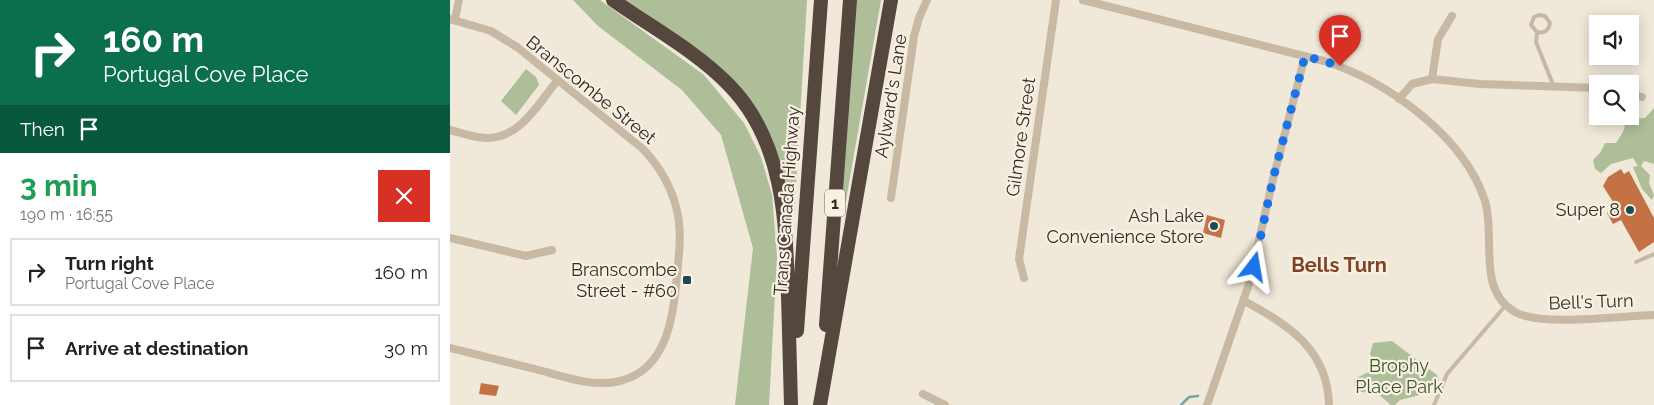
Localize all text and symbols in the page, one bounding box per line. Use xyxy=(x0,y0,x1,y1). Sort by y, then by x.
pin xyxy=(1319,15,1361,66)
map controls xyxy=(1589,15,1639,125)
button: sound xyxy=(1589,15,1639,65)
text: 160 m xyxy=(103,19,204,60)
icon: right xyxy=(20,20,85,85)
icon: arrive xyxy=(1326,22,1354,50)
street label: Branscombe Street xyxy=(522,31,660,148)
street label: Aylward's Lane xyxy=(870,32,911,159)
text: Portugal Cove Place xyxy=(103,61,308,87)
button: search xyxy=(1589,75,1639,125)
street label: Gilmore Street xyxy=(1002,76,1039,198)
street label: Trans Canada Highway xyxy=(769,105,804,296)
icon: arrive xyxy=(75,115,103,143)
text: Then xyxy=(20,118,65,140)
text: 3 min xyxy=(20,168,98,203)
button: close xyxy=(378,170,430,222)
road number: 1 xyxy=(825,190,845,217)
place label: Super 8 xyxy=(1556,199,1620,220)
marker: Super 8 xyxy=(1624,204,1636,216)
text: 190 m · 16:55 xyxy=(20,205,113,224)
place label: Ash Lake Convenience Store xyxy=(1046,205,1204,247)
marker: Ash Lake Convenience Store xyxy=(1208,220,1220,232)
position arrow xyxy=(1227,240,1279,292)
text: Turn right xyxy=(65,252,154,274)
district label: Bells Turn xyxy=(1291,253,1387,277)
icon: right xyxy=(22,258,50,286)
place label: Branscombe Street - #60 xyxy=(571,259,677,301)
text: 160 m xyxy=(374,261,428,283)
text: Portugal Cove Place xyxy=(65,274,214,293)
marker: Branscombe Street - #60 xyxy=(681,274,693,286)
street label: Bell's Turn xyxy=(1548,290,1634,313)
icon: arrive xyxy=(22,334,50,362)
text: Arrive at destination xyxy=(65,337,249,359)
text: 30 m xyxy=(384,337,428,359)
park label: Brophy Place Park xyxy=(1355,355,1443,397)

